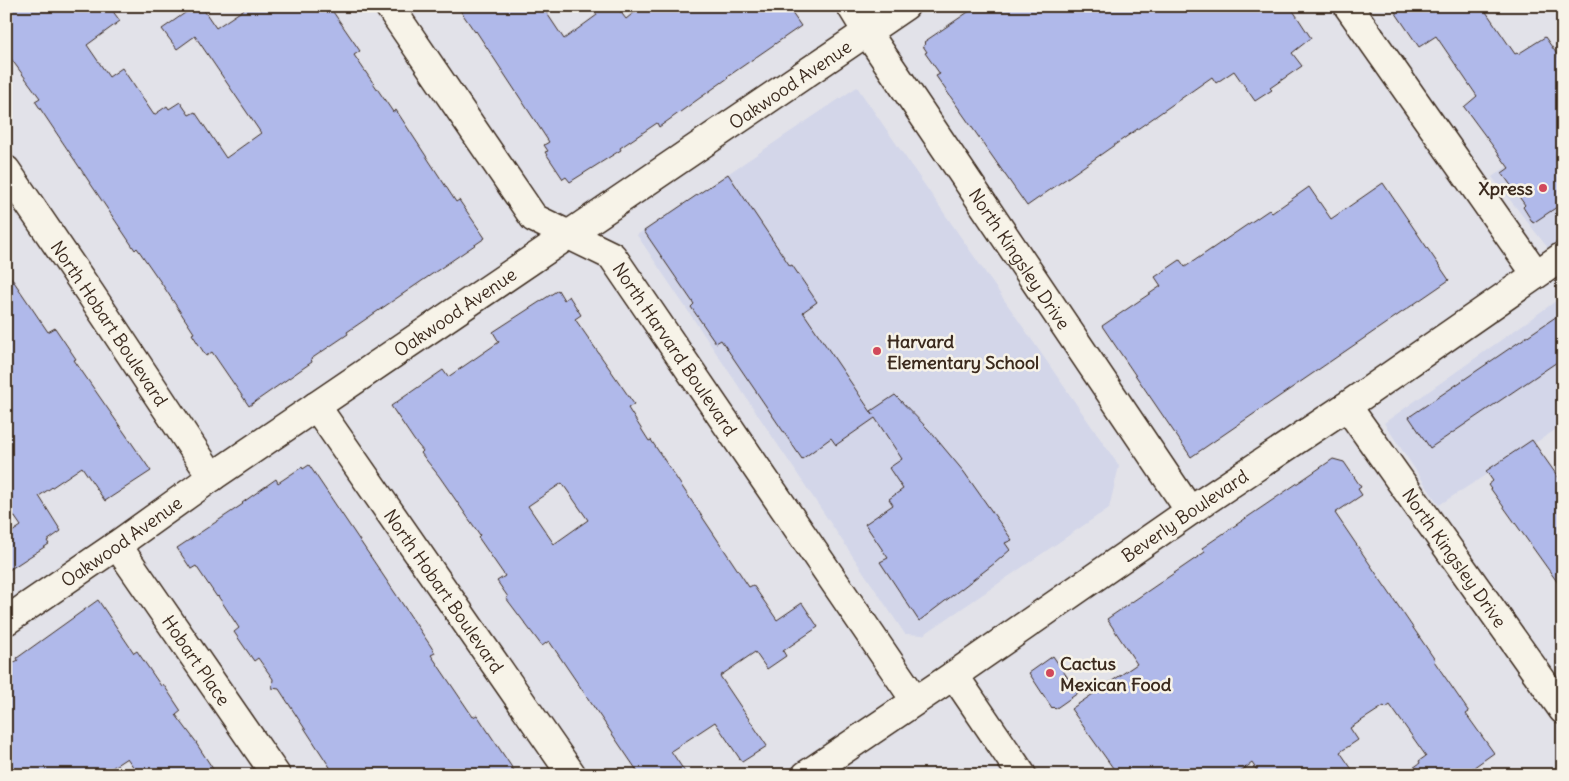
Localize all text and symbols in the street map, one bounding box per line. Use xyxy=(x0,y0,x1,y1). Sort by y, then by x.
street label: Oakwood Avenue xyxy=(724,35,855,134)
place label: Xpress xyxy=(1479,177,1533,200)
marker: Xpress xyxy=(1537,182,1549,194)
street label: North Kingsley Drive xyxy=(964,184,1076,334)
street label: North Hobart Boulevard xyxy=(46,236,173,411)
street label: North Harvard Boulevard xyxy=(608,258,743,440)
street label: Oakwood Avenue xyxy=(389,262,520,362)
place label: Harvard Elementary School xyxy=(887,330,1039,374)
marker: Harvard Elementary School xyxy=(871,345,883,357)
street label: Beverly Boulevard xyxy=(1117,464,1253,567)
street label: North Kingsley Drive xyxy=(1397,484,1512,632)
street label: Oakwood Avenue xyxy=(56,491,186,592)
street label: North Hobart Boulevard xyxy=(379,504,509,678)
street label: Hobart Place xyxy=(157,611,236,710)
place label: Cactus Mexican Food xyxy=(1060,652,1172,696)
marker: Cactus Mexican Food xyxy=(1044,667,1056,679)

